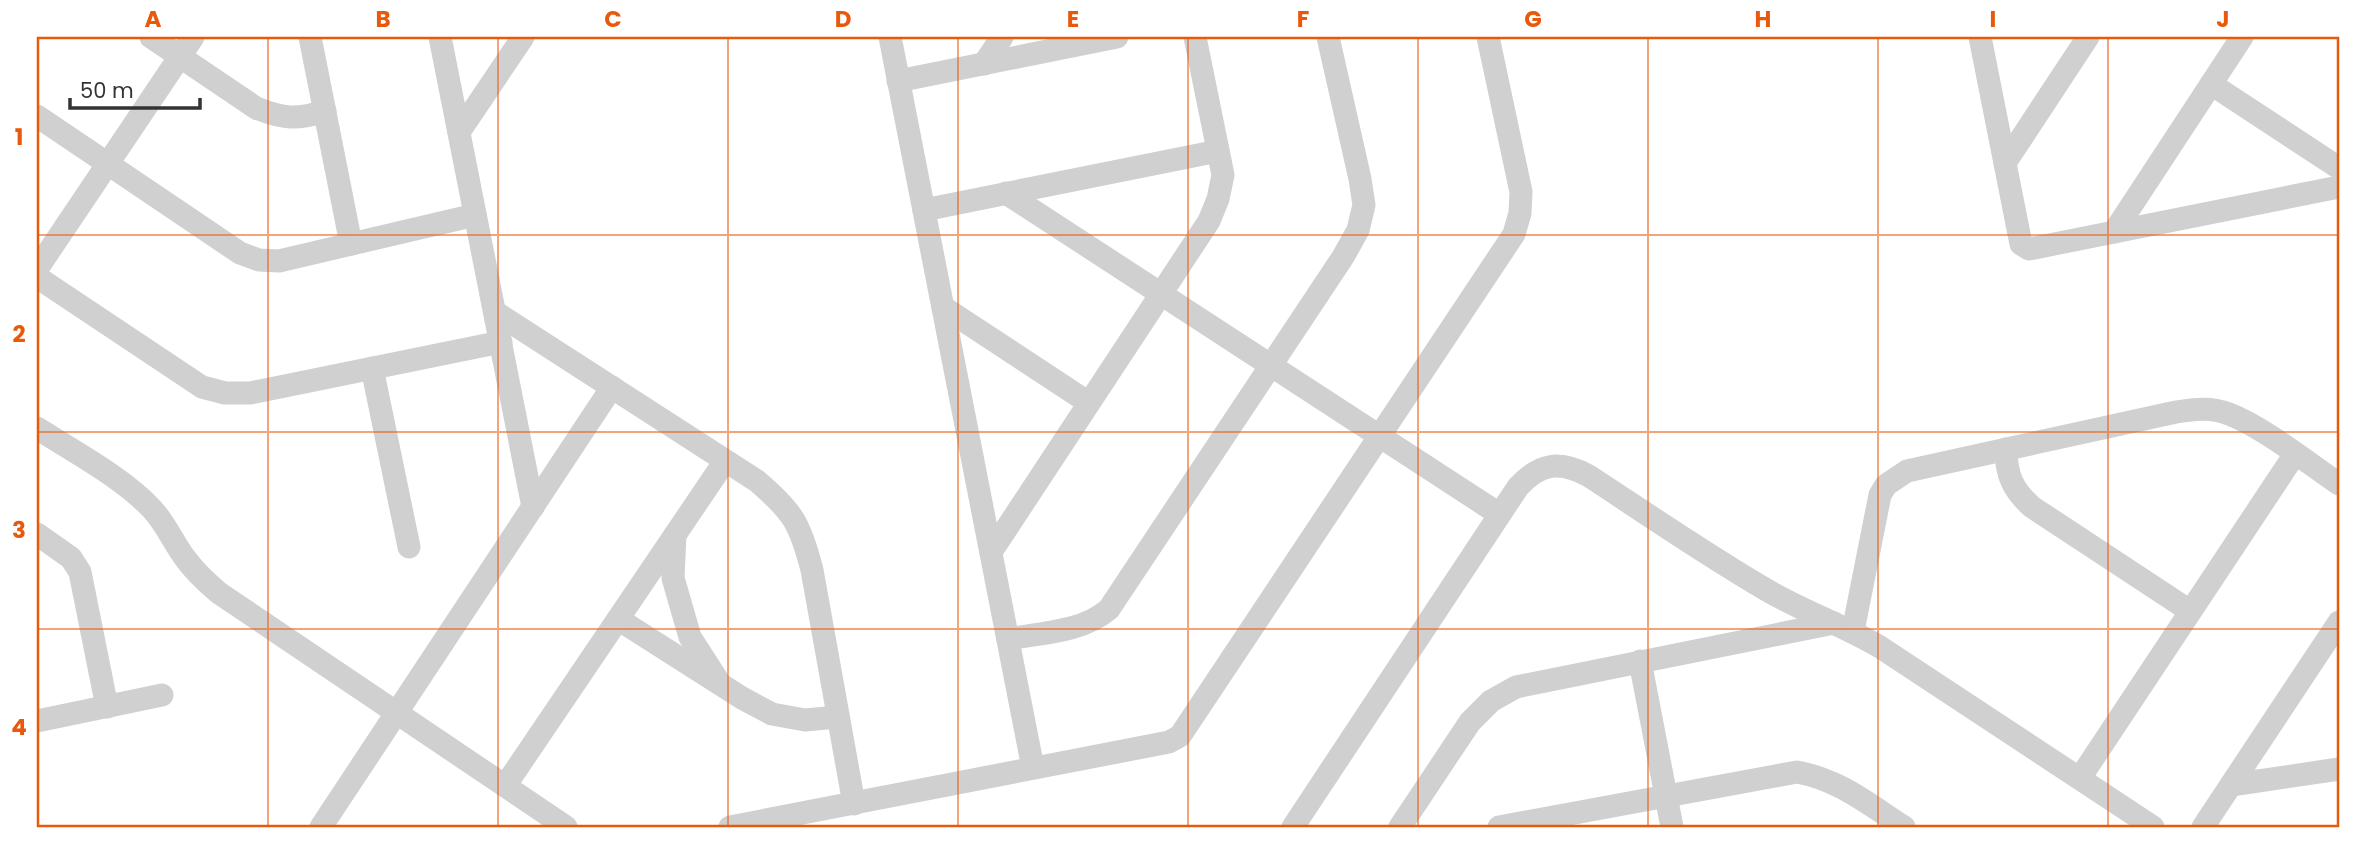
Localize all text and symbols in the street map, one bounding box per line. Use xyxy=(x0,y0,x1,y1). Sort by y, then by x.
text: A xyxy=(145,3,162,35)
text: B xyxy=(375,3,391,35)
text: C xyxy=(604,3,622,35)
text: D xyxy=(835,3,851,35)
text: E xyxy=(1067,3,1079,35)
text: F xyxy=(1297,3,1309,35)
text: G xyxy=(1524,3,1542,35)
text: H xyxy=(1755,3,1771,35)
text: I xyxy=(1990,3,1996,35)
text: J xyxy=(2216,3,2230,35)
scale bar xyxy=(70,66,200,110)
text: 50 m xyxy=(80,76,134,105)
text: 1 xyxy=(15,121,23,153)
text: 2 xyxy=(12,318,26,350)
text: 3 xyxy=(12,514,26,546)
text: 4 xyxy=(11,711,27,743)

